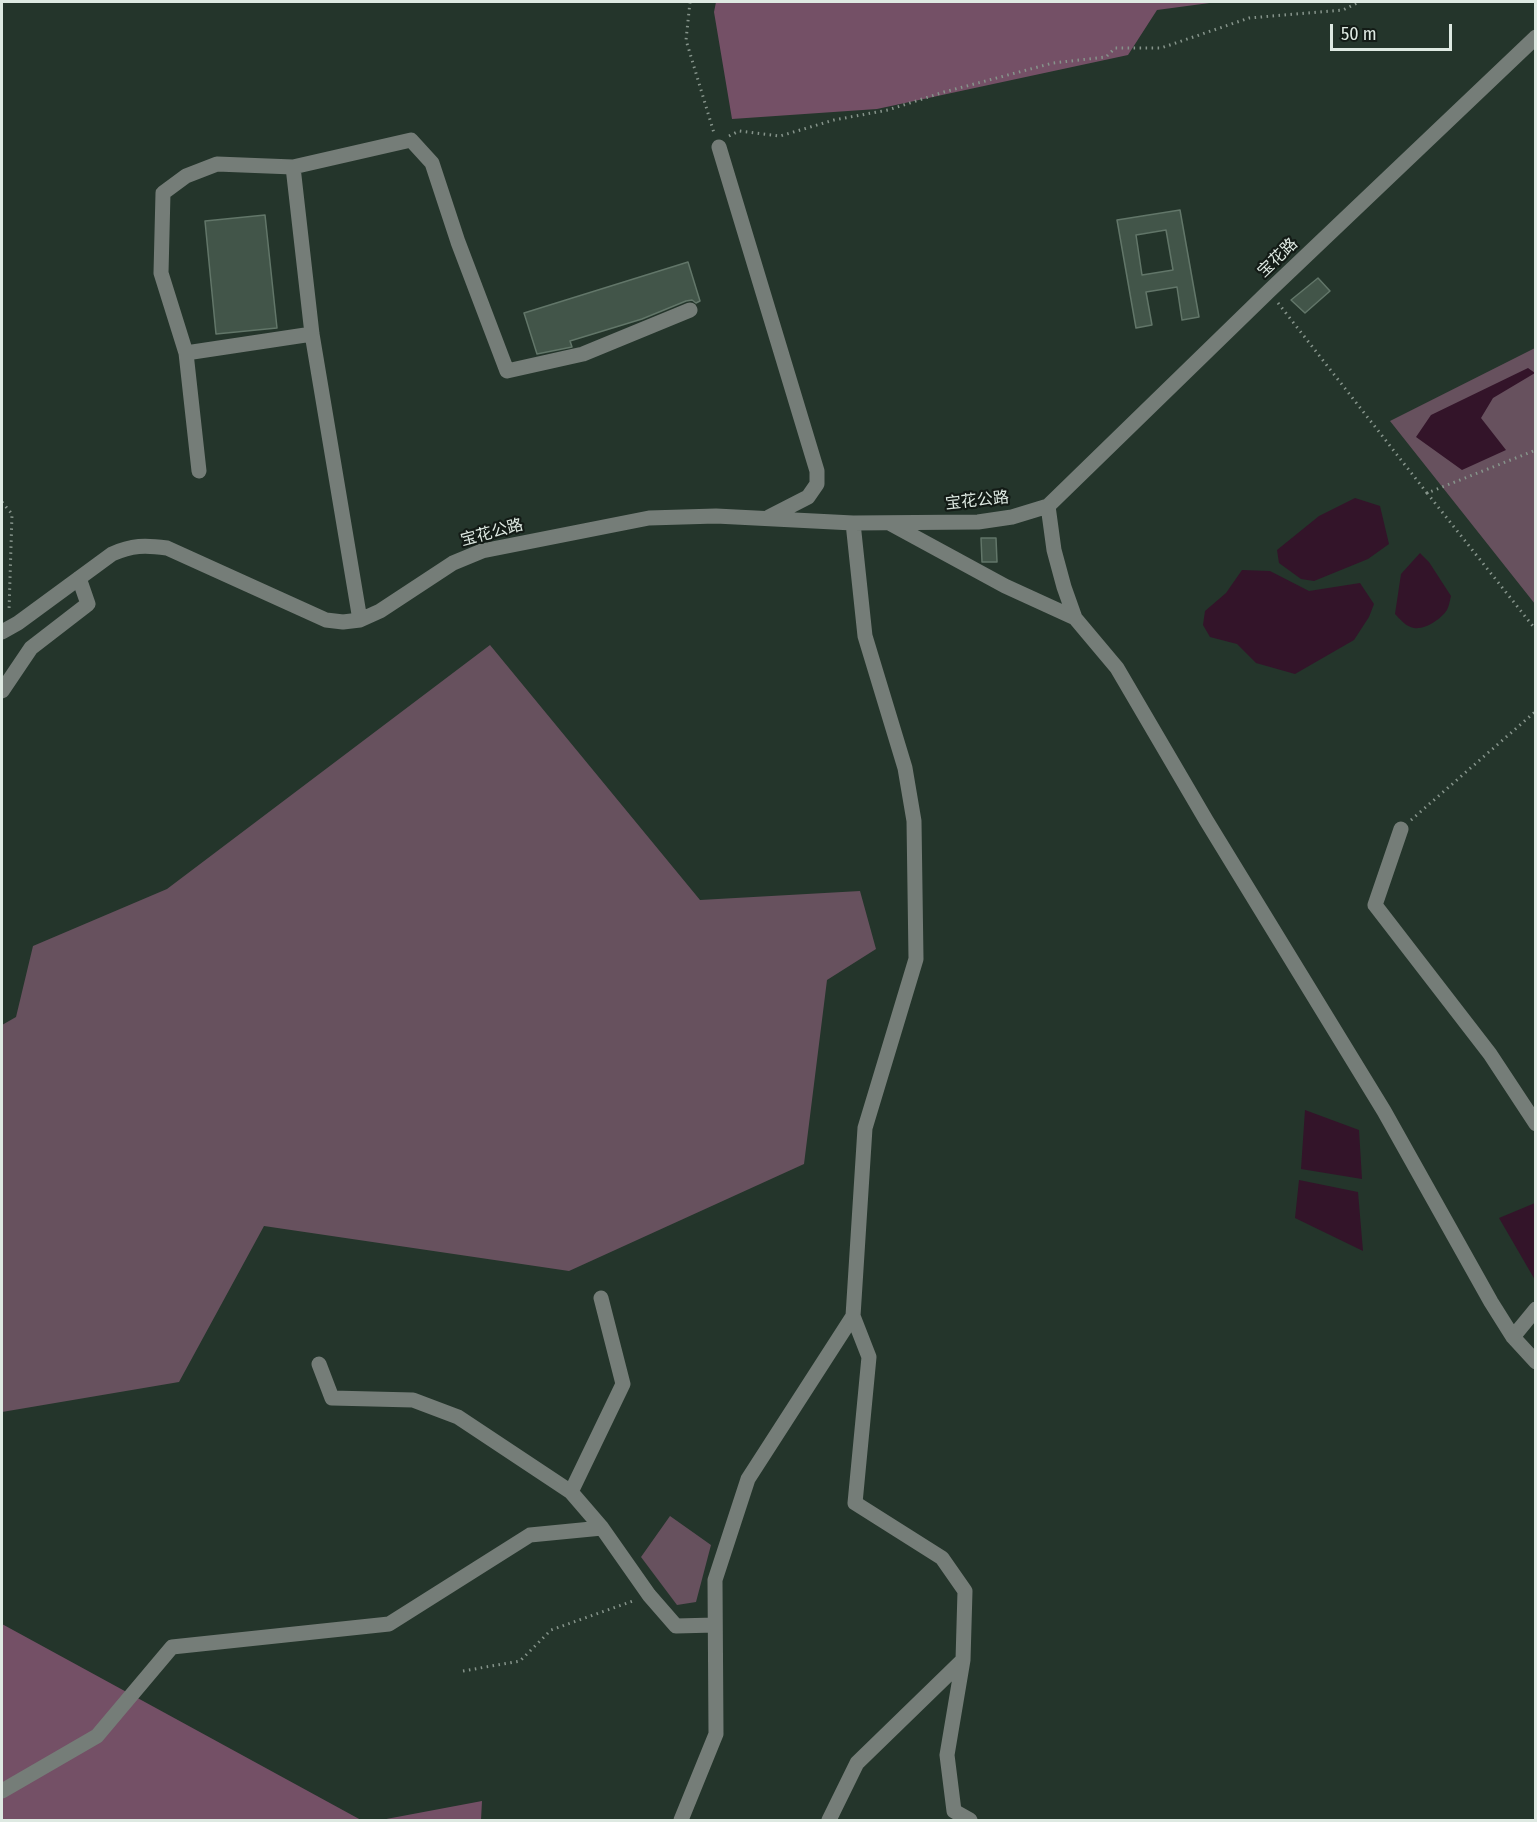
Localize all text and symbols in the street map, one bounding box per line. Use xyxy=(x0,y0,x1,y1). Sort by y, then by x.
scale bar xyxy=(1333,12,1454,50)
text: 50 m xyxy=(1341,23,1377,45)
street label: 宝花路 xyxy=(1254,234,1302,282)
street label: 宝花公路 xyxy=(944,488,1010,514)
street label: 宝花公路 xyxy=(459,515,525,551)

